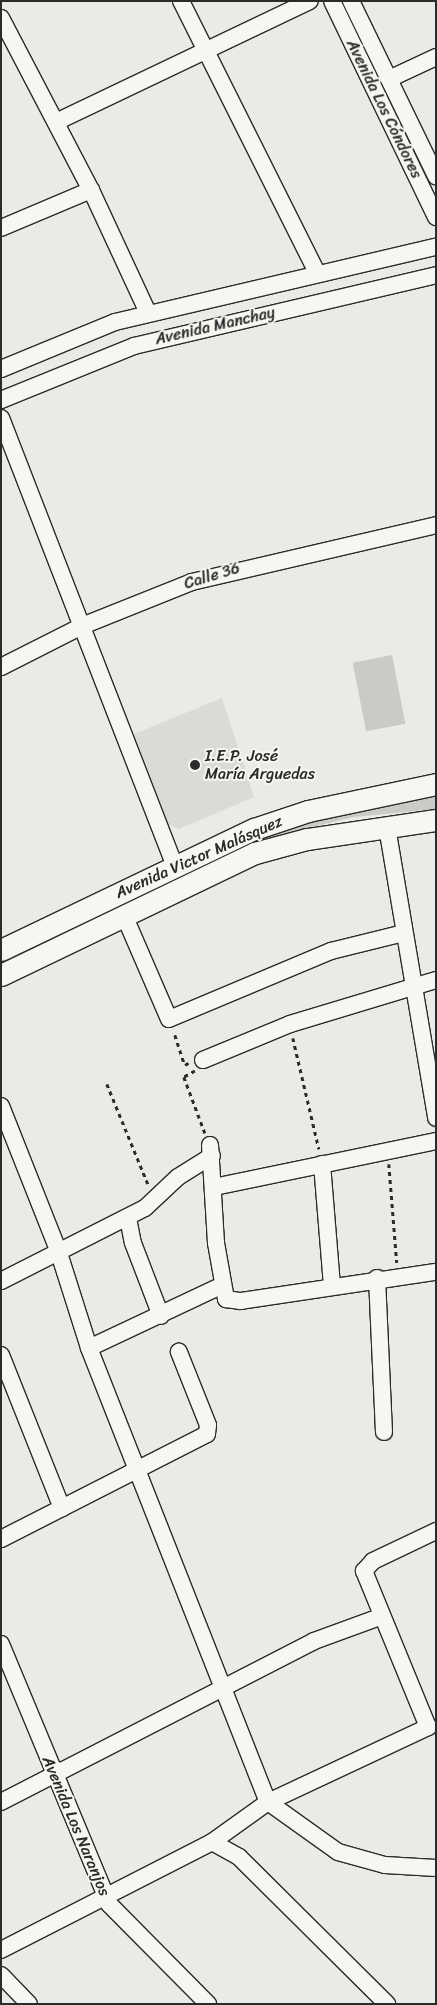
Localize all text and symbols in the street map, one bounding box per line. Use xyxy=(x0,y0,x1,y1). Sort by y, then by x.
street label: Avenida Los Cóndores xyxy=(342,36,426,182)
street label: Avenida Manchay xyxy=(153,303,277,349)
street label: Calle 36 xyxy=(182,558,242,594)
place label: I.E.P. José María Arguedas xyxy=(205,746,315,784)
marker: I.E.P. José María Arguedas xyxy=(189,759,201,771)
street label: Avenida Victor Malásquez xyxy=(113,812,285,902)
street label: Avenida Los Naranjos xyxy=(38,1754,114,1898)

